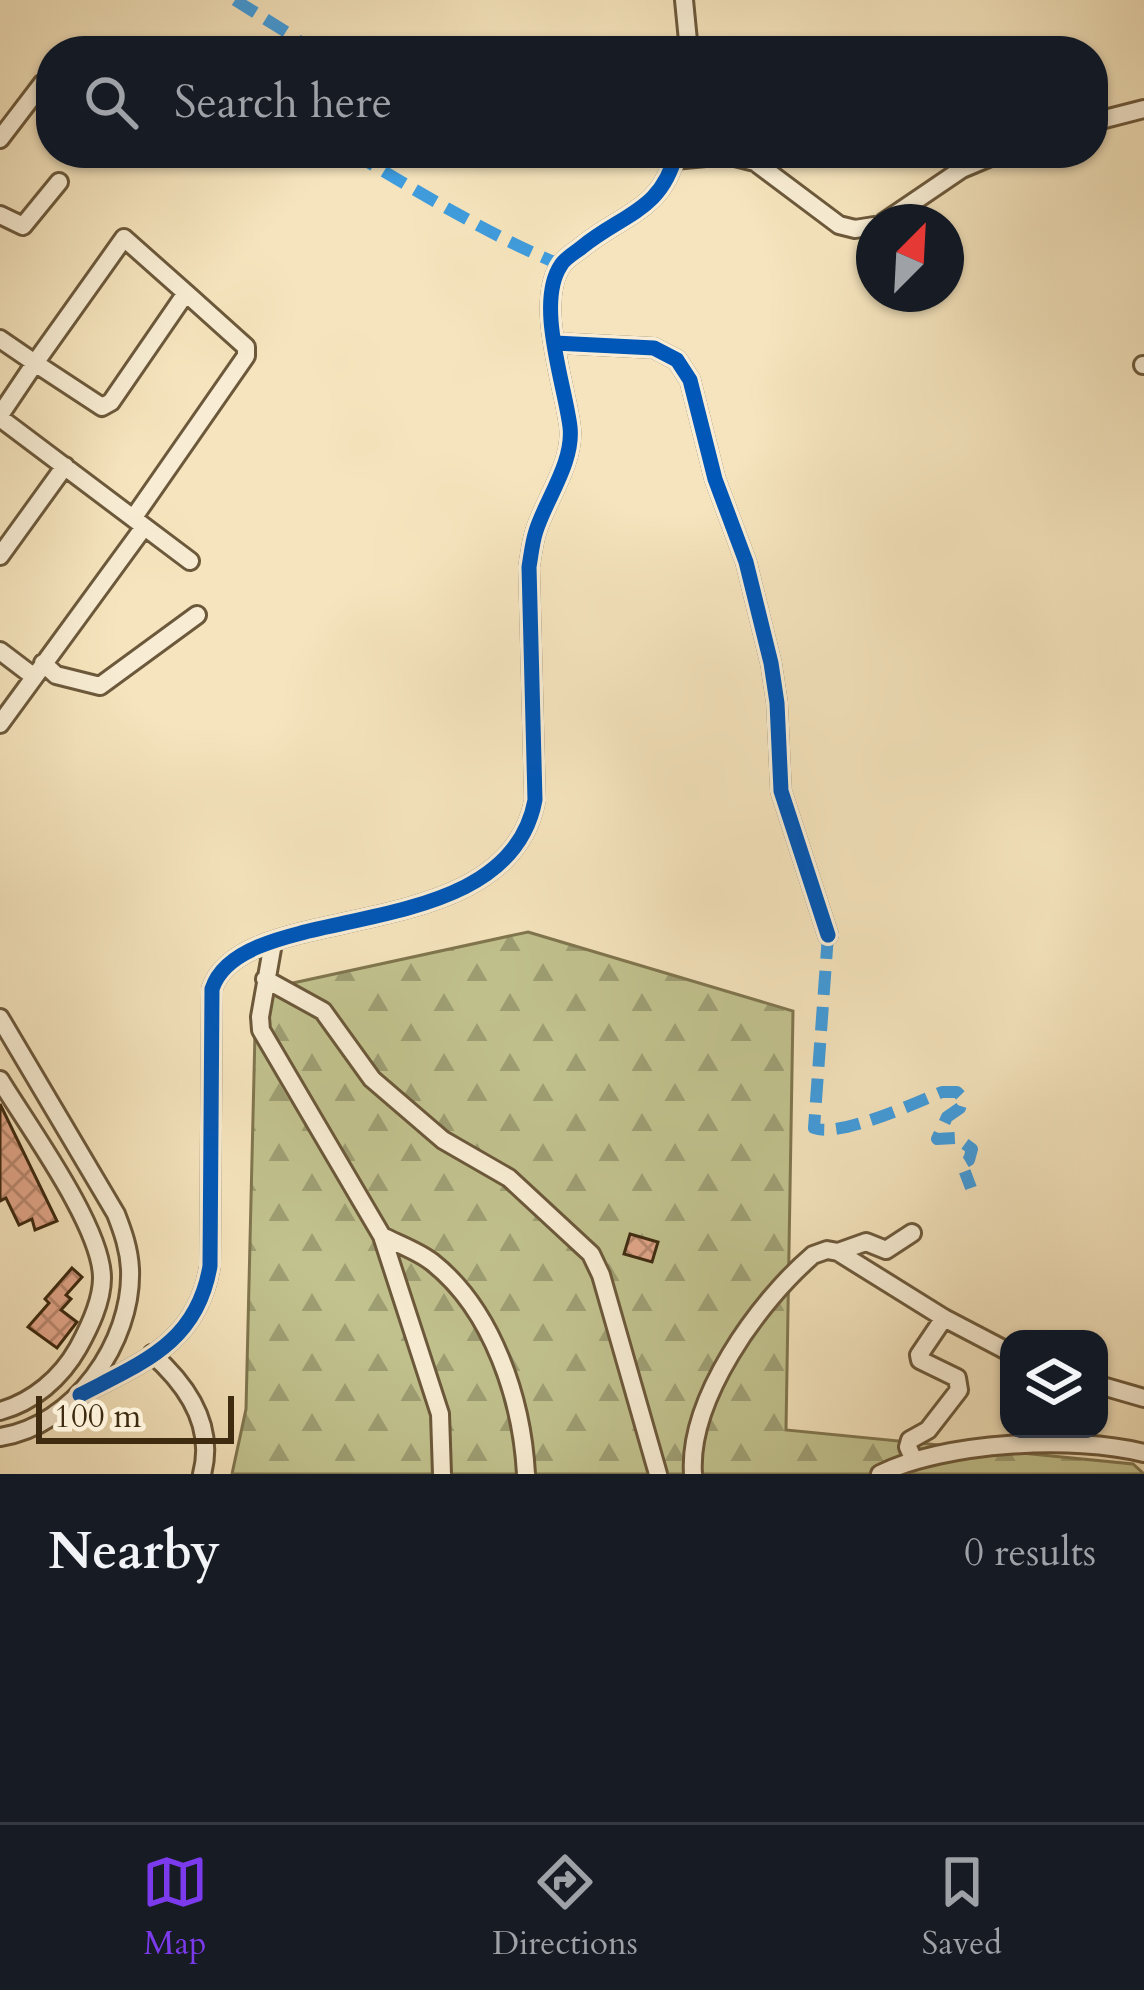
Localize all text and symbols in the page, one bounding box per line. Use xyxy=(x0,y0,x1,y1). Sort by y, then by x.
search box xyxy=(36,36,1108,168)
icon: search xyxy=(78,69,144,135)
text: Search here xyxy=(174,72,392,133)
north arrow xyxy=(856,204,964,312)
map controls xyxy=(1000,1330,1108,1438)
button: layers xyxy=(1000,1330,1108,1438)
scale bar xyxy=(36,1390,234,1443)
text: 100 m xyxy=(54,1394,141,1439)
text: Nearby xyxy=(48,1517,220,1587)
text: 0 results xyxy=(964,1526,1096,1579)
tab: Map xyxy=(142,1849,208,1966)
tab: Directions xyxy=(492,1849,638,1966)
tab: Saved xyxy=(922,1849,1002,1966)

